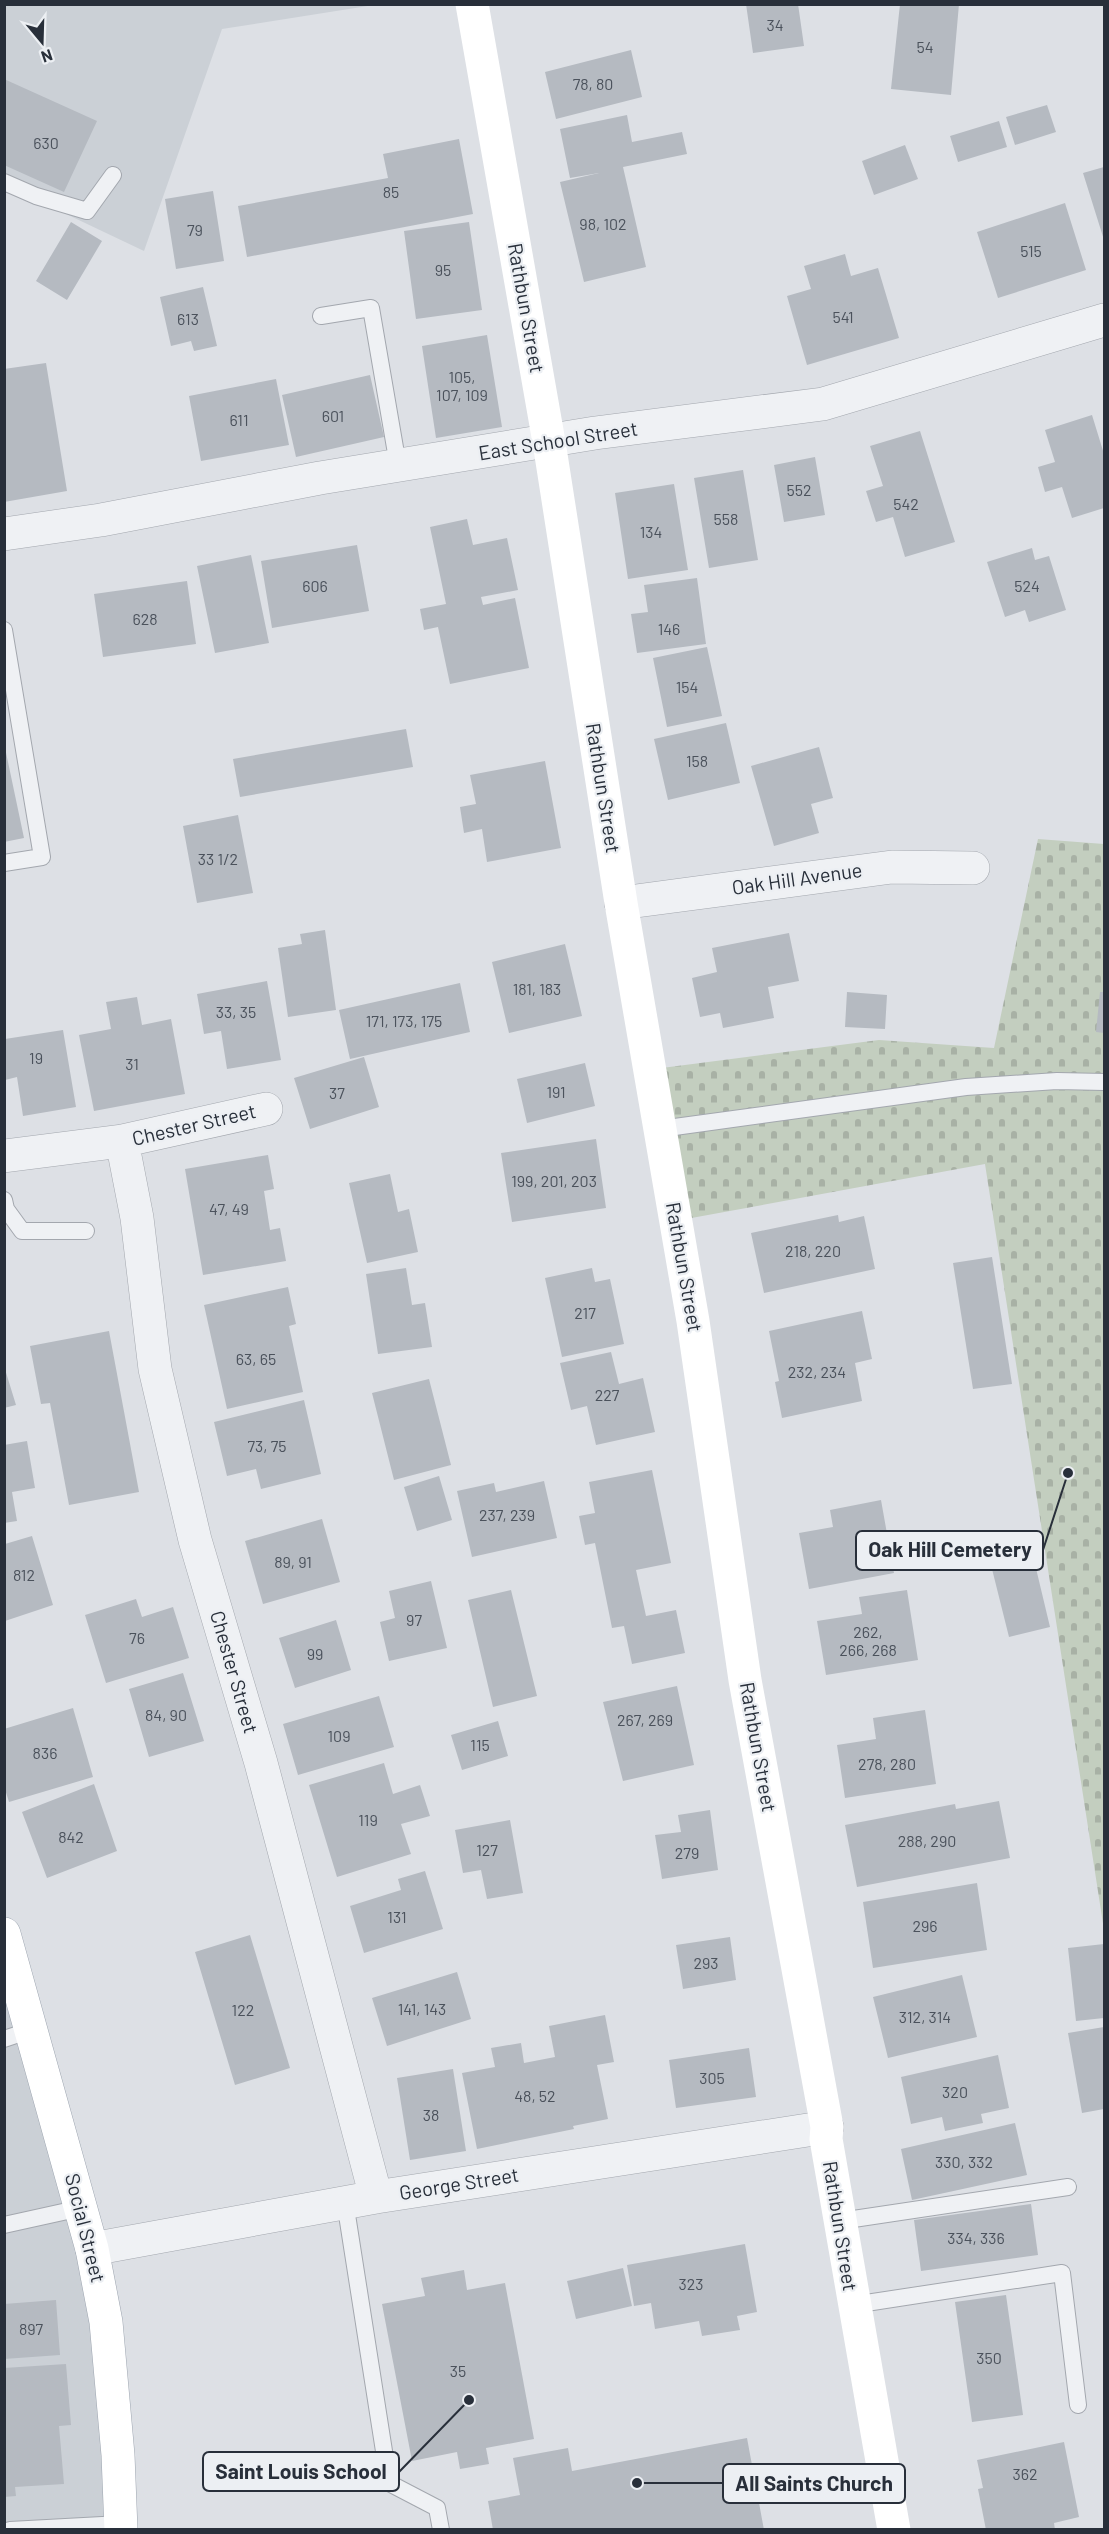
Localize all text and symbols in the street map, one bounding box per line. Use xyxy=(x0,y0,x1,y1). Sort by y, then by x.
north arrow xyxy=(12,12,72,72)
house number: 34 xyxy=(766,15,784,34)
house number: 54 xyxy=(916,37,934,56)
text: N xyxy=(39,46,55,67)
house number: 78, 80 xyxy=(573,74,613,93)
house number: 630 xyxy=(33,133,59,152)
house number: 85 xyxy=(383,182,399,201)
house number: 98, 102 xyxy=(579,214,627,233)
house number: 79 xyxy=(187,220,203,239)
street label: Rathbun Street xyxy=(504,241,550,375)
house number: 515 xyxy=(1020,241,1042,260)
house number: 95 xyxy=(435,260,451,279)
house number: 541 xyxy=(832,307,854,326)
house number: 613 xyxy=(177,309,199,328)
house number: 105, 107, 109 xyxy=(436,367,488,404)
house number: 601 xyxy=(322,406,344,425)
house number: 611 xyxy=(229,410,249,429)
street label: East School Street xyxy=(476,416,639,464)
house number: 552 xyxy=(786,480,812,499)
house number: 542 xyxy=(893,494,919,513)
house number: 558 xyxy=(714,509,738,528)
house number: 134 xyxy=(640,522,662,541)
house number: 606 xyxy=(302,576,328,595)
house number: 524 xyxy=(1014,576,1040,595)
house number: 628 xyxy=(132,609,158,628)
house number: 146 xyxy=(658,619,680,638)
house number: 154 xyxy=(676,677,698,696)
street label: Rathbun Street xyxy=(582,721,626,855)
house number: 158 xyxy=(686,751,708,770)
house number: 33 1/2 xyxy=(198,849,238,868)
street label: Oak Hill Avenue xyxy=(730,857,864,899)
house number: 181, 183 xyxy=(513,979,561,998)
house number: 33, 35 xyxy=(216,1002,256,1021)
house number: 171, 173, 175 xyxy=(366,1011,442,1030)
house number: 19 xyxy=(29,1048,43,1067)
house number: 31 xyxy=(125,1054,139,1073)
house number: 191 xyxy=(546,1082,566,1101)
house number: 37 xyxy=(329,1083,345,1102)
street label: Chester Street xyxy=(130,1098,258,1150)
house number: 199, 201, 203 xyxy=(511,1171,597,1190)
house number: 47, 49 xyxy=(209,1199,249,1218)
street label: Rathbun Street xyxy=(662,1200,708,1334)
house number: 218, 220 xyxy=(785,1241,841,1260)
house number: 217 xyxy=(574,1303,596,1322)
house number: 63, 65 xyxy=(236,1349,276,1368)
house number: 232, 234 xyxy=(788,1362,846,1381)
house number: 227 xyxy=(595,1385,620,1404)
house number: 73, 75 xyxy=(247,1436,287,1455)
house number: 237, 239 xyxy=(479,1505,535,1524)
callout: Oak Hill Cemetery xyxy=(856,1531,1043,1570)
text: Oak Hill Cemetery xyxy=(868,1536,1032,1561)
house number: 89, 91 xyxy=(274,1552,312,1571)
house number: 812 xyxy=(13,1565,35,1584)
street label: Chester Street xyxy=(206,1608,264,1736)
house number: 97 xyxy=(406,1610,422,1629)
house number: 262, 266, 268 xyxy=(839,1622,897,1659)
house number: 76 xyxy=(129,1628,145,1647)
house number: 99 xyxy=(307,1644,323,1663)
street label: Rathbun Street xyxy=(736,1680,782,1814)
house number: 84, 90 xyxy=(145,1705,187,1724)
house number: 267, 269 xyxy=(617,1710,673,1729)
house number: 109 xyxy=(328,1726,350,1745)
house number: 115 xyxy=(470,1735,490,1754)
house number: 836 xyxy=(33,1743,57,1762)
house number: 278, 280 xyxy=(858,1754,916,1773)
house number: 119 xyxy=(358,1810,378,1829)
house number: 842 xyxy=(58,1827,84,1846)
house number: 288, 290 xyxy=(898,1831,956,1850)
house number: 127 xyxy=(476,1840,498,1859)
house number: 279 xyxy=(675,1843,699,1862)
house number: 131 xyxy=(387,1907,407,1926)
house number: 296 xyxy=(912,1916,938,1935)
house number: 293 xyxy=(693,1953,719,1972)
house number: 141, 143 xyxy=(398,1999,446,2018)
house number: 122 xyxy=(232,2000,254,2019)
house number: 312, 314 xyxy=(899,2007,951,2026)
house number: 305 xyxy=(699,2068,725,2087)
house number: 320 xyxy=(942,2082,968,2101)
house number: 48, 52 xyxy=(514,2086,556,2105)
house number: 38 xyxy=(423,2105,439,2124)
house number: 330, 332 xyxy=(935,2152,993,2171)
street label: Rathbun Street xyxy=(819,2159,863,2293)
street label: George Street xyxy=(397,2162,520,2204)
street label: Social Street xyxy=(61,2171,111,2285)
house number: 334, 336 xyxy=(947,2228,1005,2247)
house number: 323 xyxy=(679,2274,703,2293)
house number: 897 xyxy=(19,2319,44,2338)
house number: 350 xyxy=(976,2348,1002,2367)
house number: 35 xyxy=(450,2361,466,2380)
callout: Saint Louis School xyxy=(203,2452,399,2491)
text: Saint Louis School xyxy=(215,2458,387,2483)
callout: All Saints Church xyxy=(723,2464,905,2503)
house number: 362 xyxy=(1012,2464,1038,2483)
text: All Saints Church xyxy=(735,2470,893,2495)

